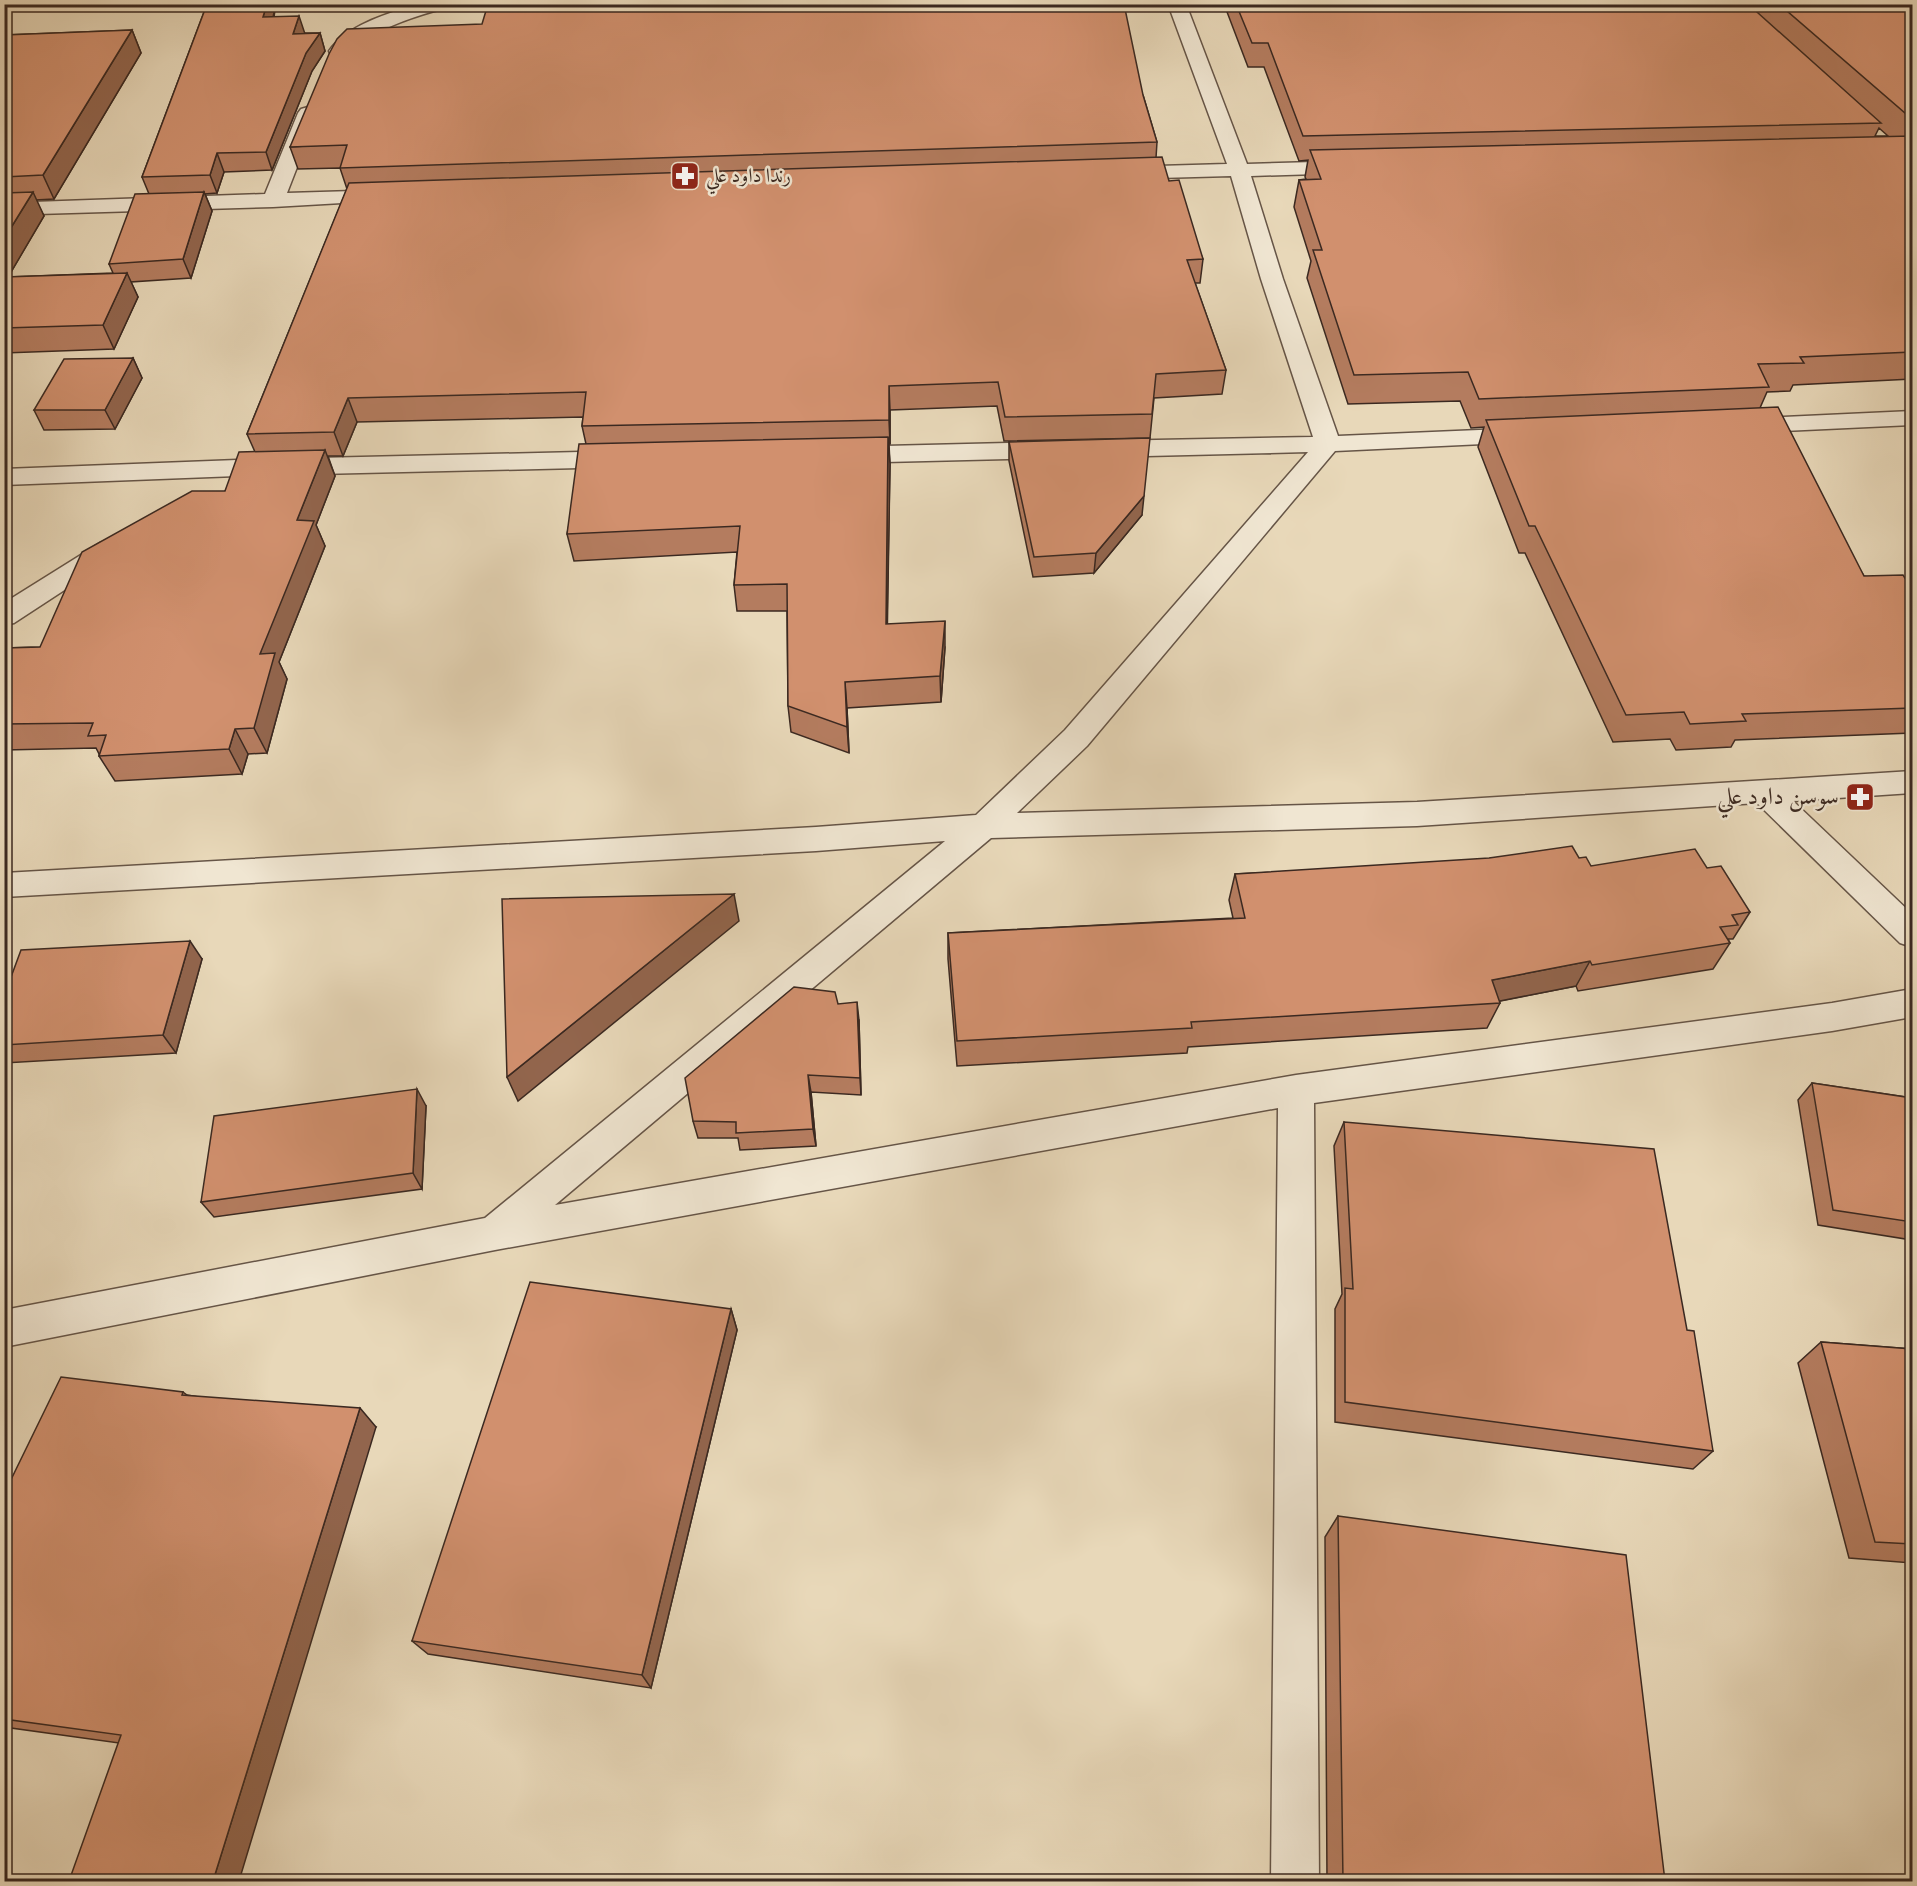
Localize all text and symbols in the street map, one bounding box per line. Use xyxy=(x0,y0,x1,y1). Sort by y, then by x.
pharmacy icon: رندا داود علي xyxy=(669,160,701,192)
place label: رندا داود علي xyxy=(706,164,791,195)
pharmacy icon: سوسن داود علي xyxy=(1844,781,1876,813)
place label: سوسن داود علي xyxy=(1717,782,1839,819)

